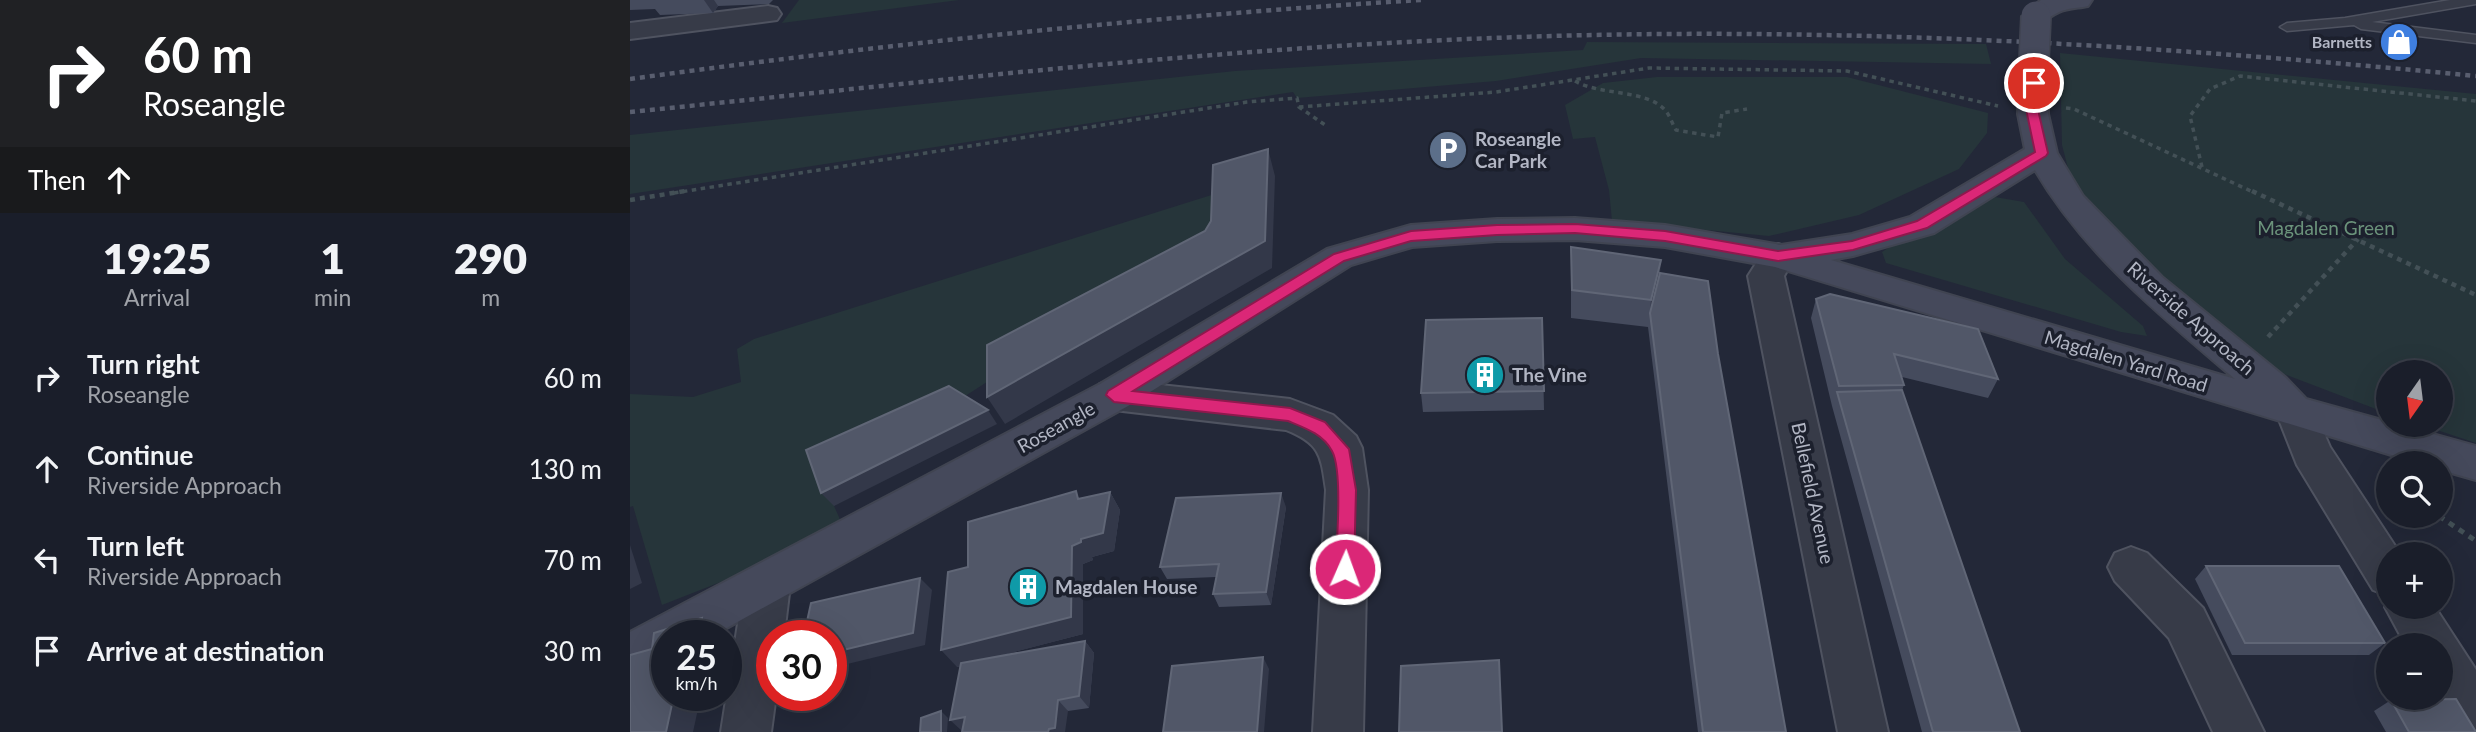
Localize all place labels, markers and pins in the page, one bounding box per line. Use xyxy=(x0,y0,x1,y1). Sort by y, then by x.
shop icon: Barnetts xyxy=(2378,21,2420,63)
place label: Barnetts xyxy=(2312,32,2372,51)
pin xyxy=(2004,53,2064,113)
place label: Roseangle Car Park xyxy=(1475,127,1561,172)
parking icon: Roseangle Car Park xyxy=(1427,129,1469,171)
building icon: The Vine xyxy=(1464,354,1506,396)
place label: The Vine xyxy=(1512,363,1587,386)
building icon: Magdalen House xyxy=(1007,566,1049,608)
place label: Magdalen House xyxy=(1055,575,1197,598)

